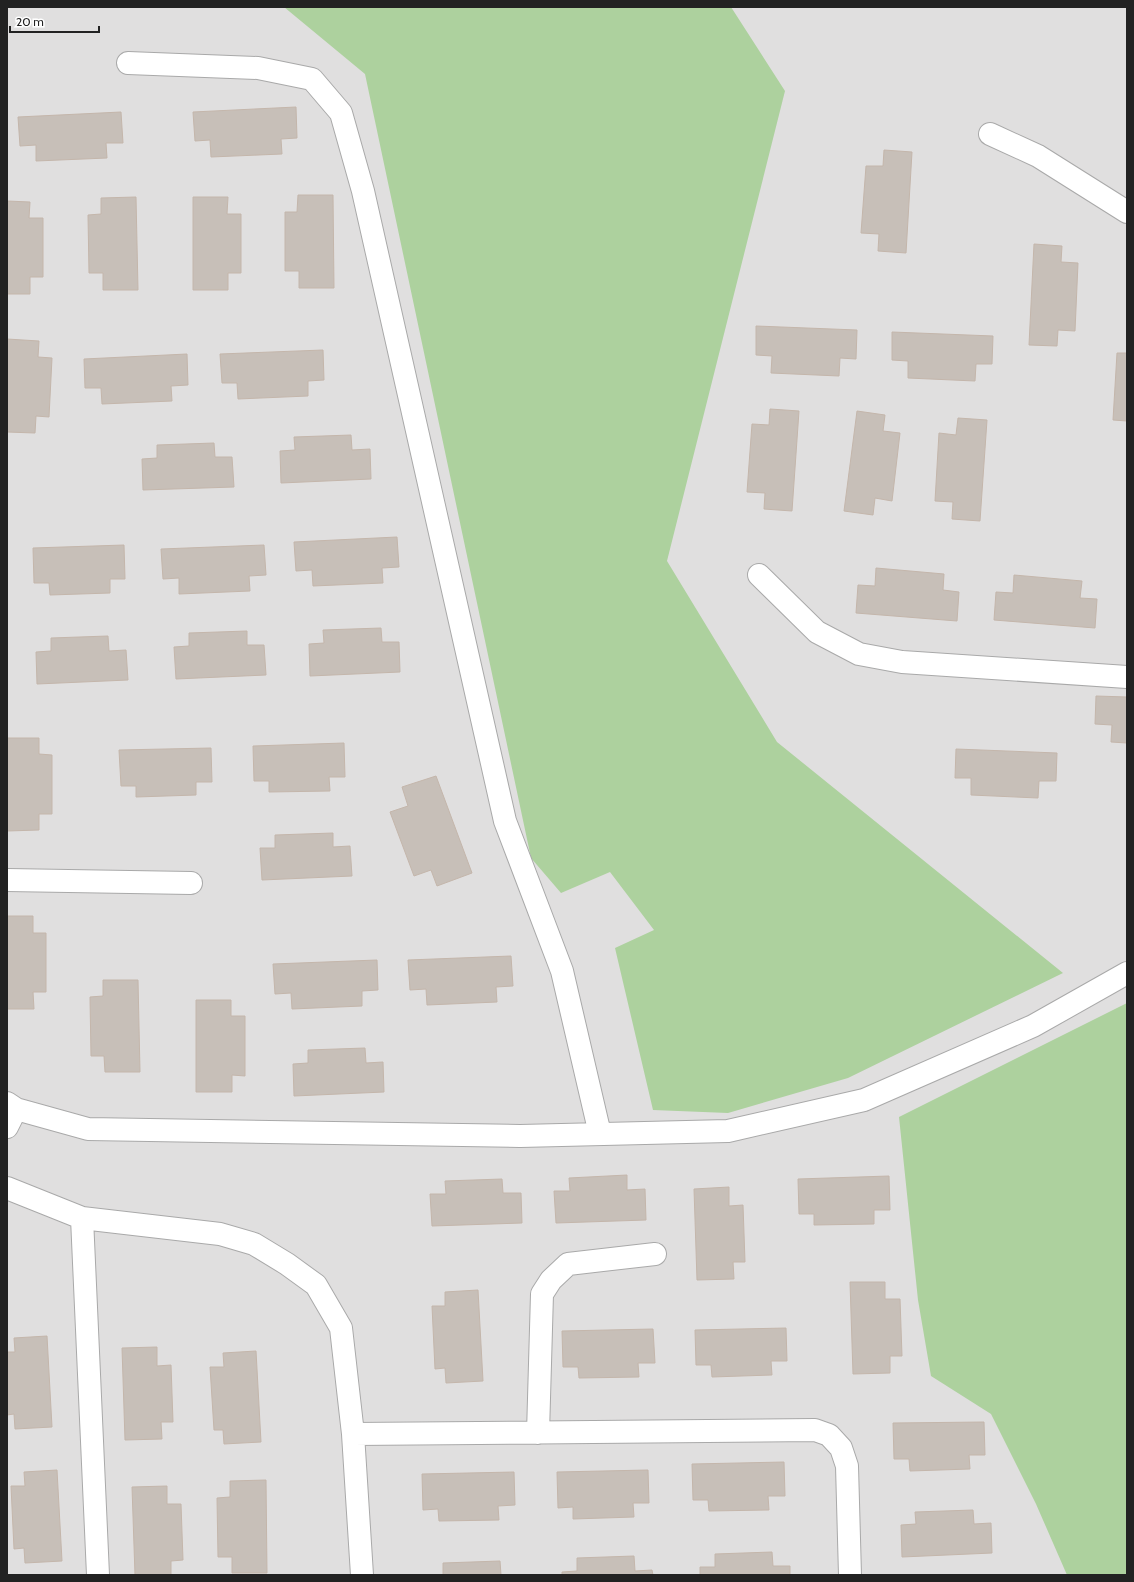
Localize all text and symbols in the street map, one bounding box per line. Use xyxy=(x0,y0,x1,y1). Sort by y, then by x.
scale bar xyxy=(10,8,99,34)
text: 20 m xyxy=(16,14,44,29)

